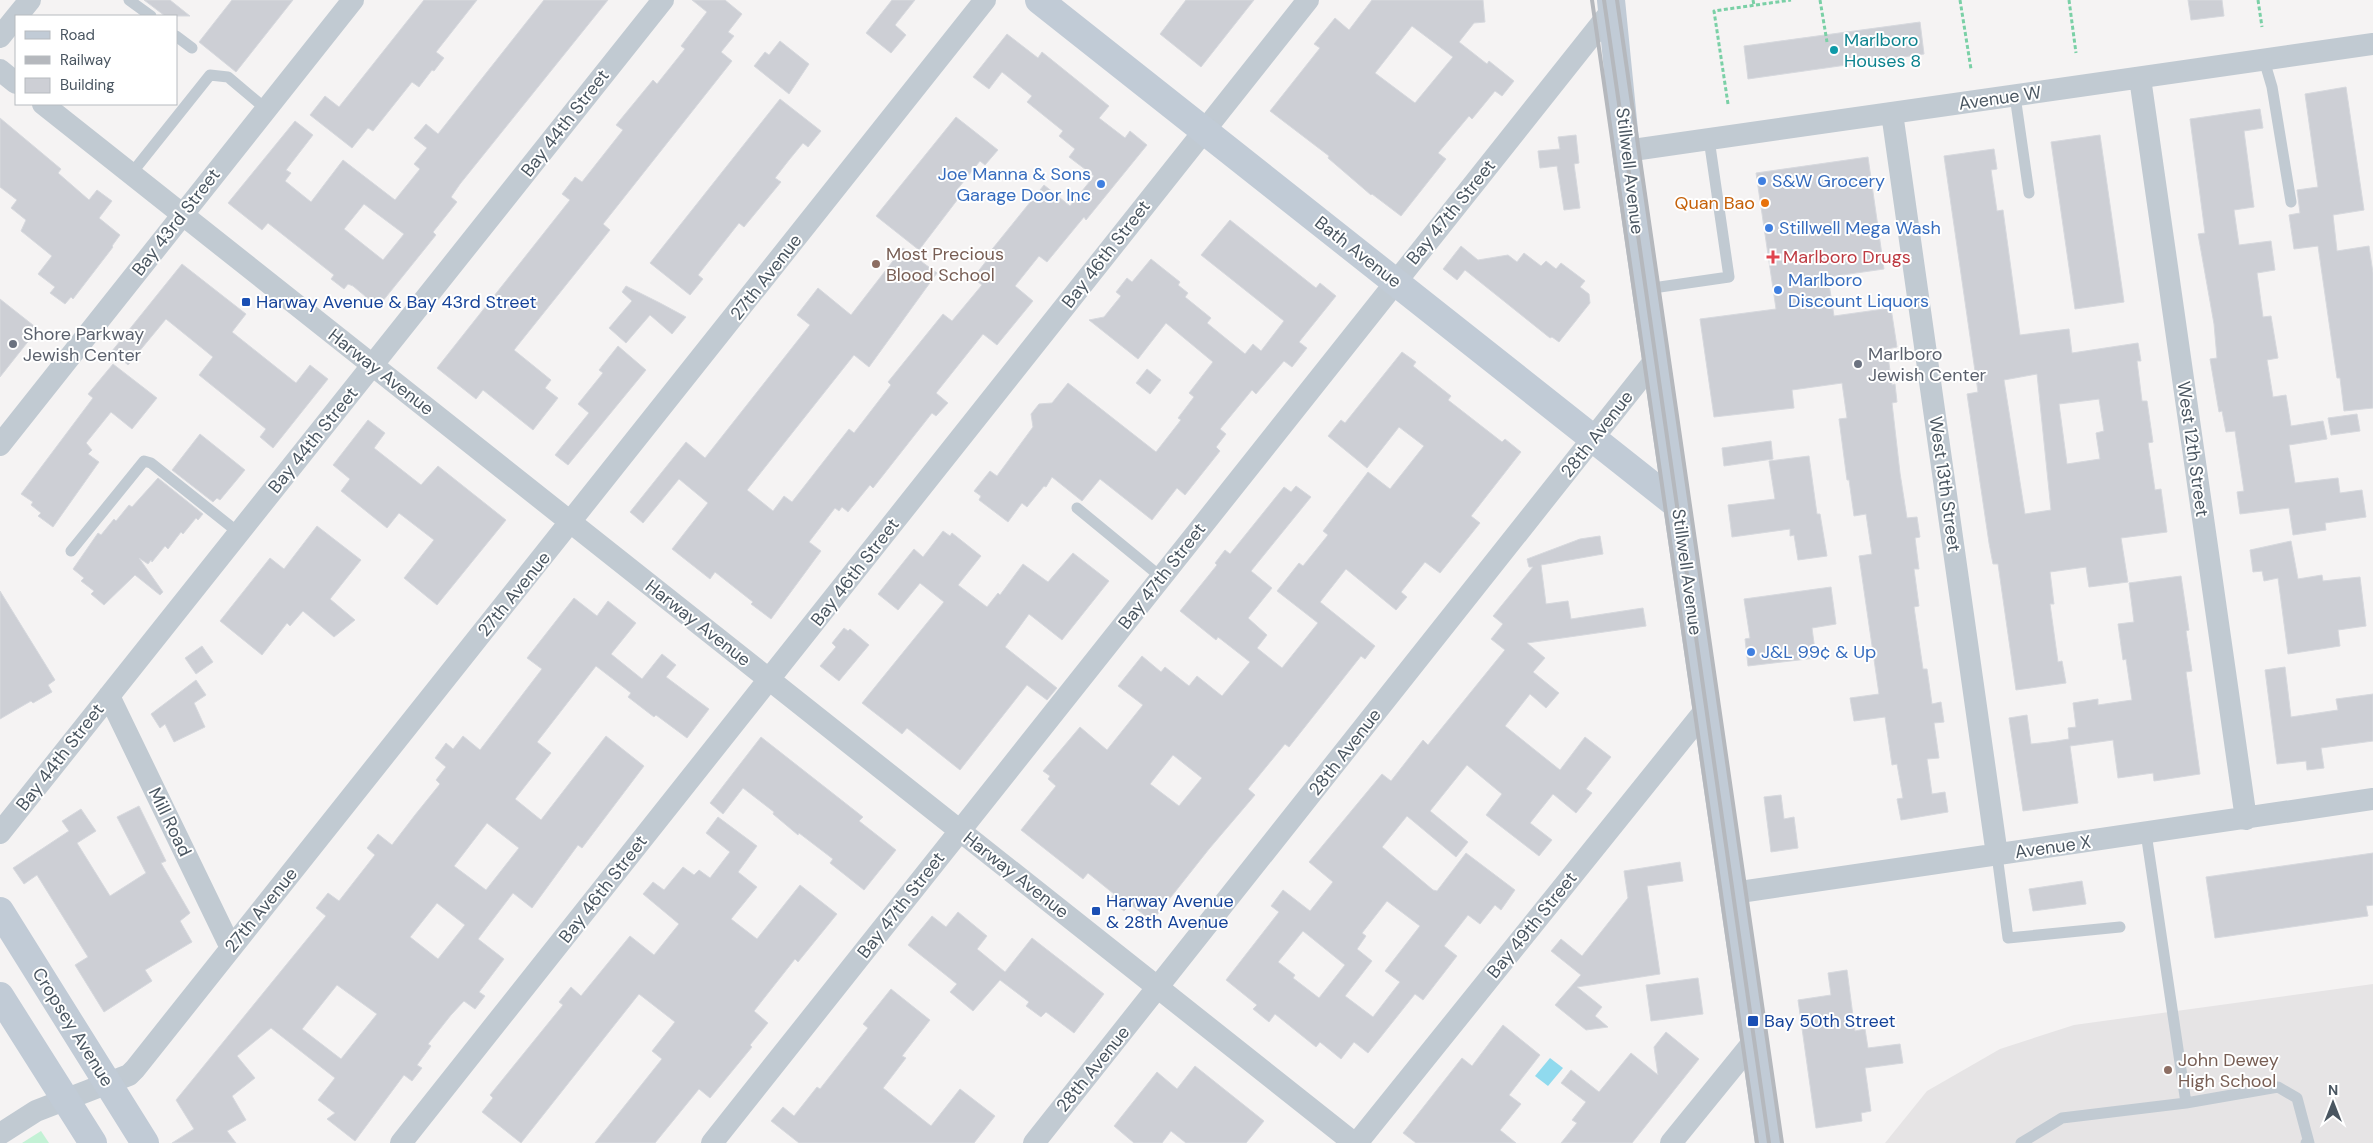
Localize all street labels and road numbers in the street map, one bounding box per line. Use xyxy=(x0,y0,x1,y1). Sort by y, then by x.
street label: Bay 44th Street xyxy=(515,64,615,182)
street label: Avenue W xyxy=(1957,80,2043,116)
street label: Stillwell Avenue xyxy=(1610,106,1650,236)
street label: Bay 47th Street xyxy=(1401,154,1501,270)
street label: Bay 43rd Street xyxy=(126,163,226,281)
street label: Bay 46th Street xyxy=(1056,195,1156,313)
street label: Bath Avenue xyxy=(1310,211,1406,293)
street label: 27th Avenue xyxy=(725,229,807,325)
street label: Harway Avenue xyxy=(323,323,439,421)
street label: West 12th Street xyxy=(2172,380,2214,518)
street label: Bay 44th Street xyxy=(263,382,363,498)
street label: 28th Avenue xyxy=(1555,385,1639,483)
street label: West 13th Street xyxy=(1924,415,1966,553)
street label: Stillwell Avenue xyxy=(1666,507,1708,637)
street label: Bay 46th Street xyxy=(805,513,905,631)
street label: Bay 47th Street xyxy=(1113,518,1211,634)
street label: 27th Avenue xyxy=(472,546,556,642)
street label: Harway Avenue xyxy=(640,574,756,672)
street label: Bay 44th Street xyxy=(10,698,110,816)
street label: 28th Avenue xyxy=(1303,703,1387,801)
street label: Mill Road xyxy=(143,783,197,861)
street label: Harway Avenue xyxy=(958,826,1074,924)
street label: Bay 46th Street xyxy=(553,830,653,948)
street label: Avenue X xyxy=(2013,830,2093,864)
street label: Bay 47th Street xyxy=(852,847,950,963)
street label: 27th Avenue xyxy=(219,862,303,958)
street label: Bay 49th Street xyxy=(1482,867,1582,983)
street label: Cropsey Avenue xyxy=(27,963,119,1091)
street label: 28th Avenue xyxy=(1051,1021,1135,1117)

